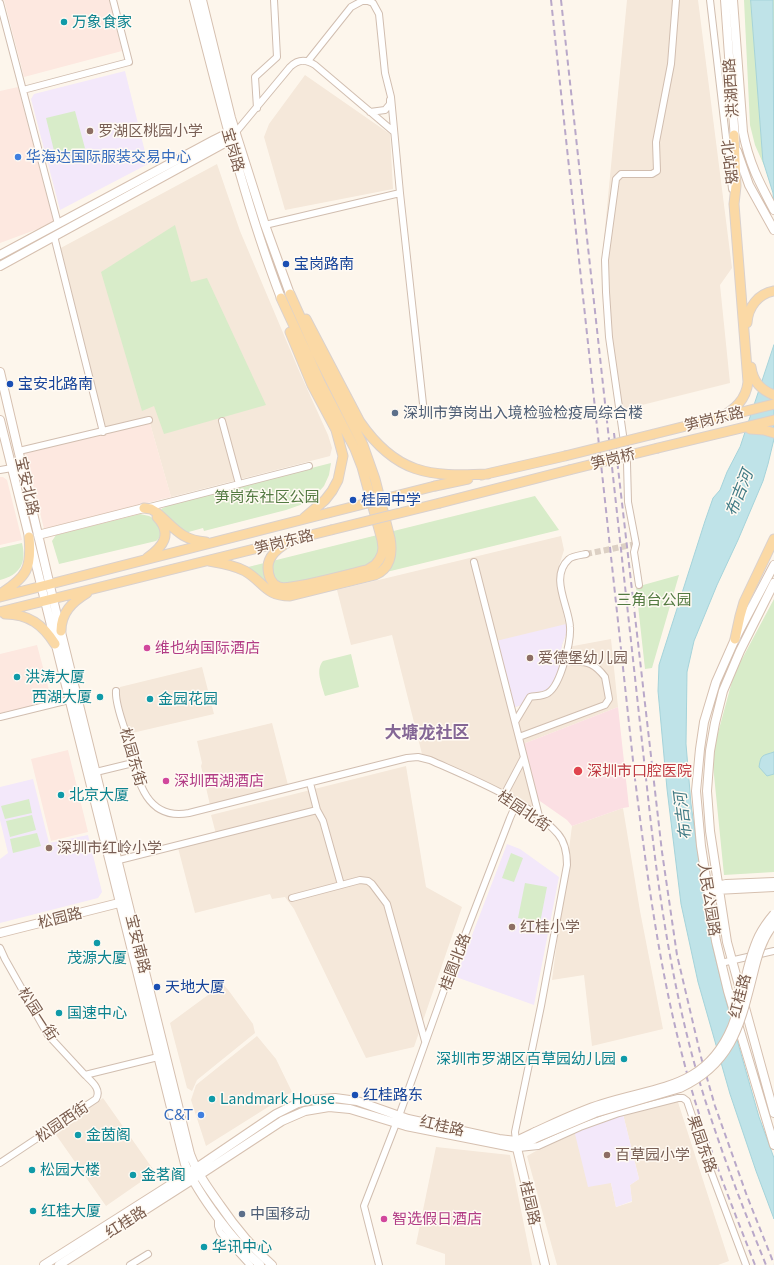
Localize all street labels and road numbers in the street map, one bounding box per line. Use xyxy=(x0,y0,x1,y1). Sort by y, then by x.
street label: 洪湖西路 xyxy=(720,57,742,119)
street label: 宝岗路 xyxy=(218,126,248,174)
street label: 北站路 xyxy=(717,139,741,185)
street label: 笋岗东路 xyxy=(683,403,745,435)
street label: 笋岗桥 xyxy=(589,445,637,473)
street label: 宝安北路 xyxy=(11,455,43,517)
street label: 笋岗东路 xyxy=(253,526,315,558)
street label: 松园东街 xyxy=(116,726,150,788)
street label: 桂园北街 xyxy=(494,787,554,835)
street label: 人民公园路 xyxy=(694,861,724,937)
street label: 松园路 xyxy=(36,904,84,932)
street label: 宝安南路 xyxy=(122,913,154,975)
street label: 桂圆北路 xyxy=(436,931,474,993)
street label: 红桂路 xyxy=(725,972,755,1020)
street label: 松园一街 xyxy=(14,984,62,1044)
street label: 松园西街 xyxy=(32,1098,92,1146)
street label: 红桂路 xyxy=(418,1112,466,1140)
street label: 果园东路 xyxy=(684,1113,720,1175)
street label: 桂园路 xyxy=(516,1179,544,1227)
street label: 红桂路 xyxy=(102,1202,150,1242)

